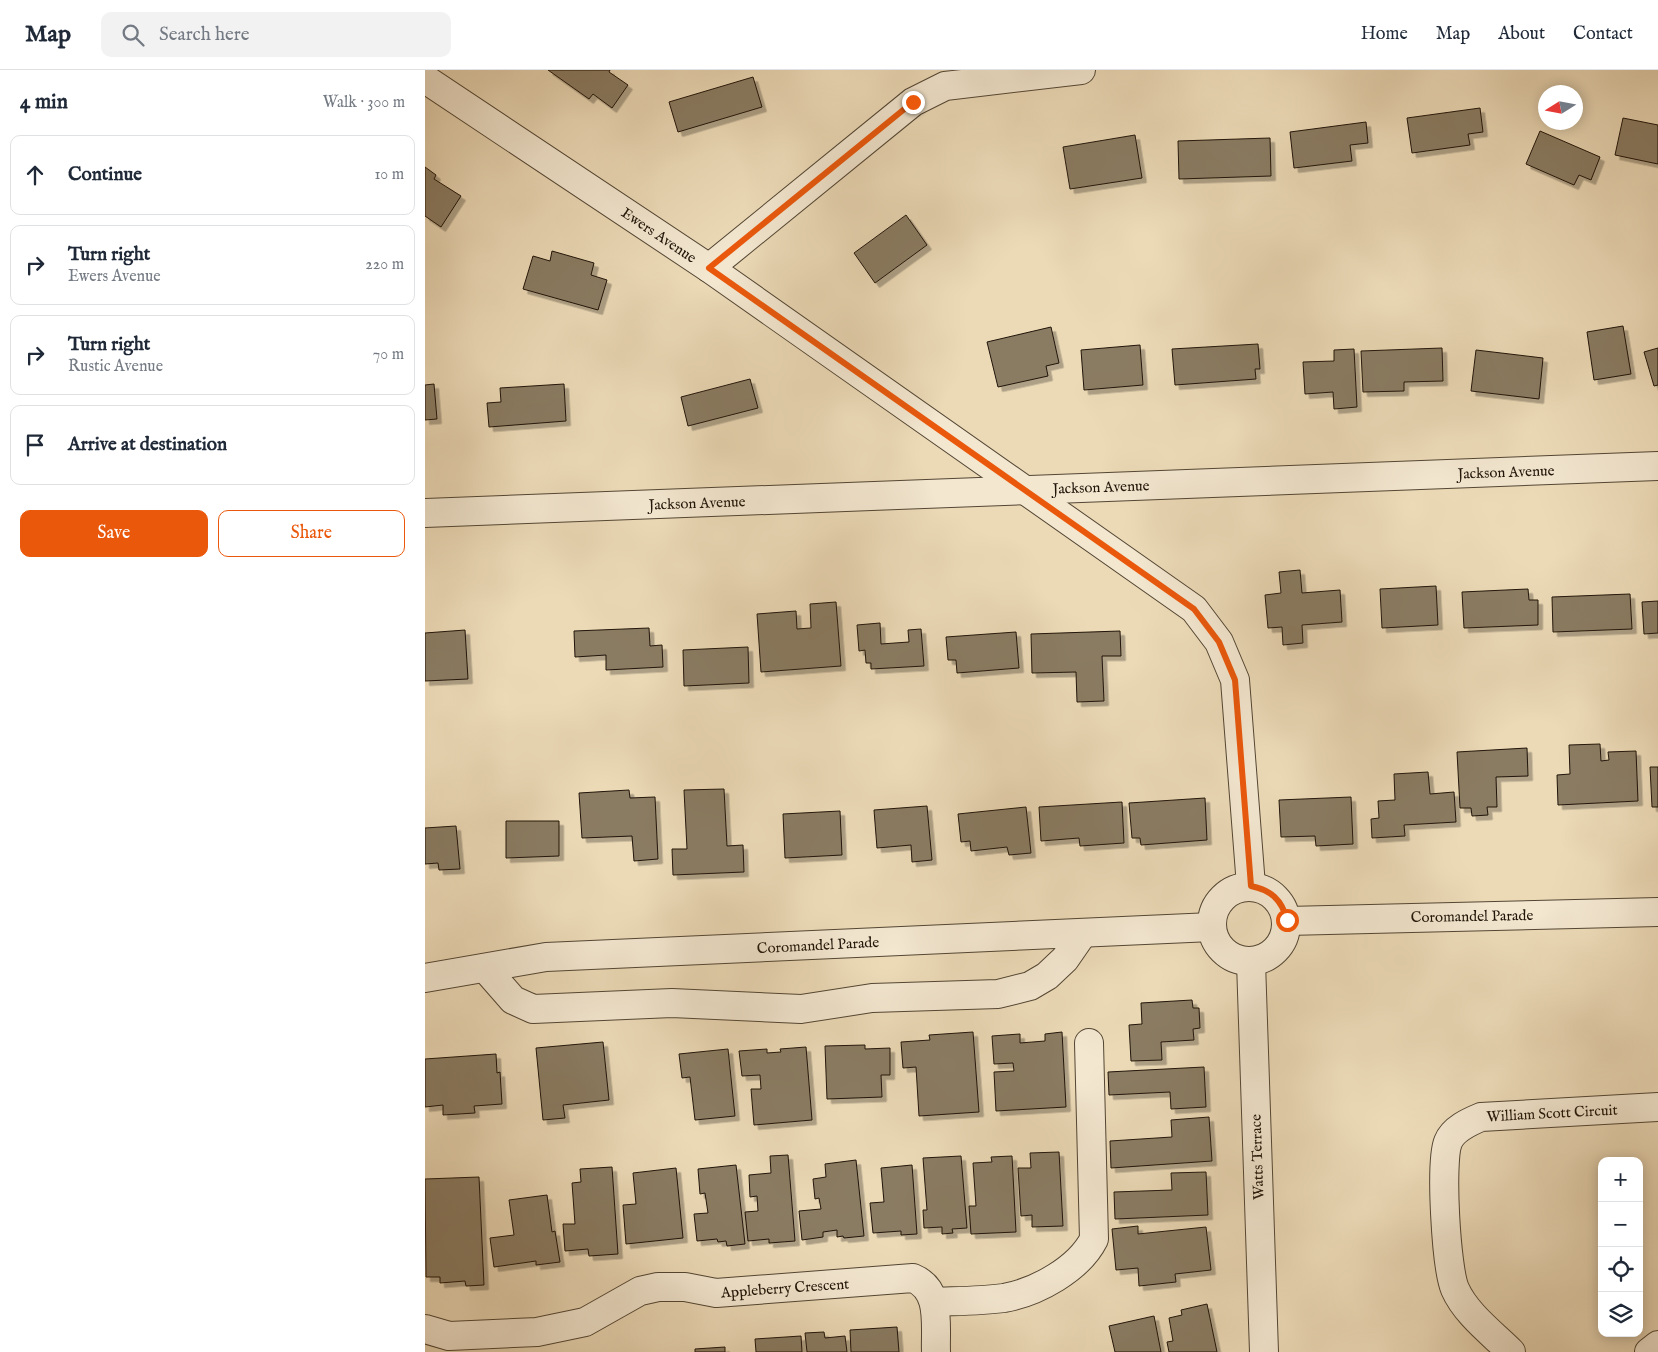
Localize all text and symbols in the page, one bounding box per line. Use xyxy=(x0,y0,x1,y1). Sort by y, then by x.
search box xyxy=(101,12,451,57)
text: Map xyxy=(25,19,71,50)
icon: search xyxy=(119,21,147,49)
text: Search here xyxy=(159,23,250,47)
text: Home xyxy=(1361,23,1408,46)
text: Map xyxy=(1436,23,1470,46)
text: About xyxy=(1498,23,1545,46)
text: Contact xyxy=(1573,23,1633,46)
north arrow xyxy=(1538,85,1583,130)
text: 4 min xyxy=(20,89,68,116)
route end xyxy=(902,91,925,114)
text: Walk · 300 m xyxy=(323,93,405,113)
icon: ahead xyxy=(21,161,49,189)
text: Continue xyxy=(68,163,142,187)
text: 10 m xyxy=(374,165,404,185)
street label: Ewers Avenue xyxy=(617,203,700,268)
text: Turn right xyxy=(68,243,150,267)
icon: right xyxy=(21,251,49,279)
text: 220 m xyxy=(365,255,404,275)
text: Ewers Avenue xyxy=(68,267,161,287)
text: Turn right xyxy=(68,333,150,357)
icon: right xyxy=(21,341,49,369)
text: 70 m xyxy=(373,345,404,365)
text: Rustic Avenue xyxy=(68,357,163,377)
icon: arrive xyxy=(21,431,49,459)
text: Arrive at destination xyxy=(68,433,227,457)
street label: Jackson Avenue xyxy=(1455,461,1555,484)
street label: Jackson Avenue xyxy=(1050,476,1150,499)
street label: Jackson Avenue xyxy=(646,492,746,515)
button: Save xyxy=(20,510,208,557)
button: Share xyxy=(218,510,405,557)
street label: Coromandel Parade xyxy=(1411,906,1534,927)
route start xyxy=(1276,909,1299,932)
street label: Coromandel Parade xyxy=(756,933,880,958)
street label: William Scott Circuit xyxy=(1486,1101,1618,1126)
street label: Watts Terrace xyxy=(1247,1114,1268,1200)
map controls xyxy=(1598,1157,1643,1337)
button: + xyxy=(1598,1157,1643,1202)
button: − xyxy=(1598,1202,1643,1247)
button: locate xyxy=(1598,1247,1643,1292)
street label: Appleberry Crescent xyxy=(719,1275,850,1303)
button: layers xyxy=(1598,1292,1643,1337)

